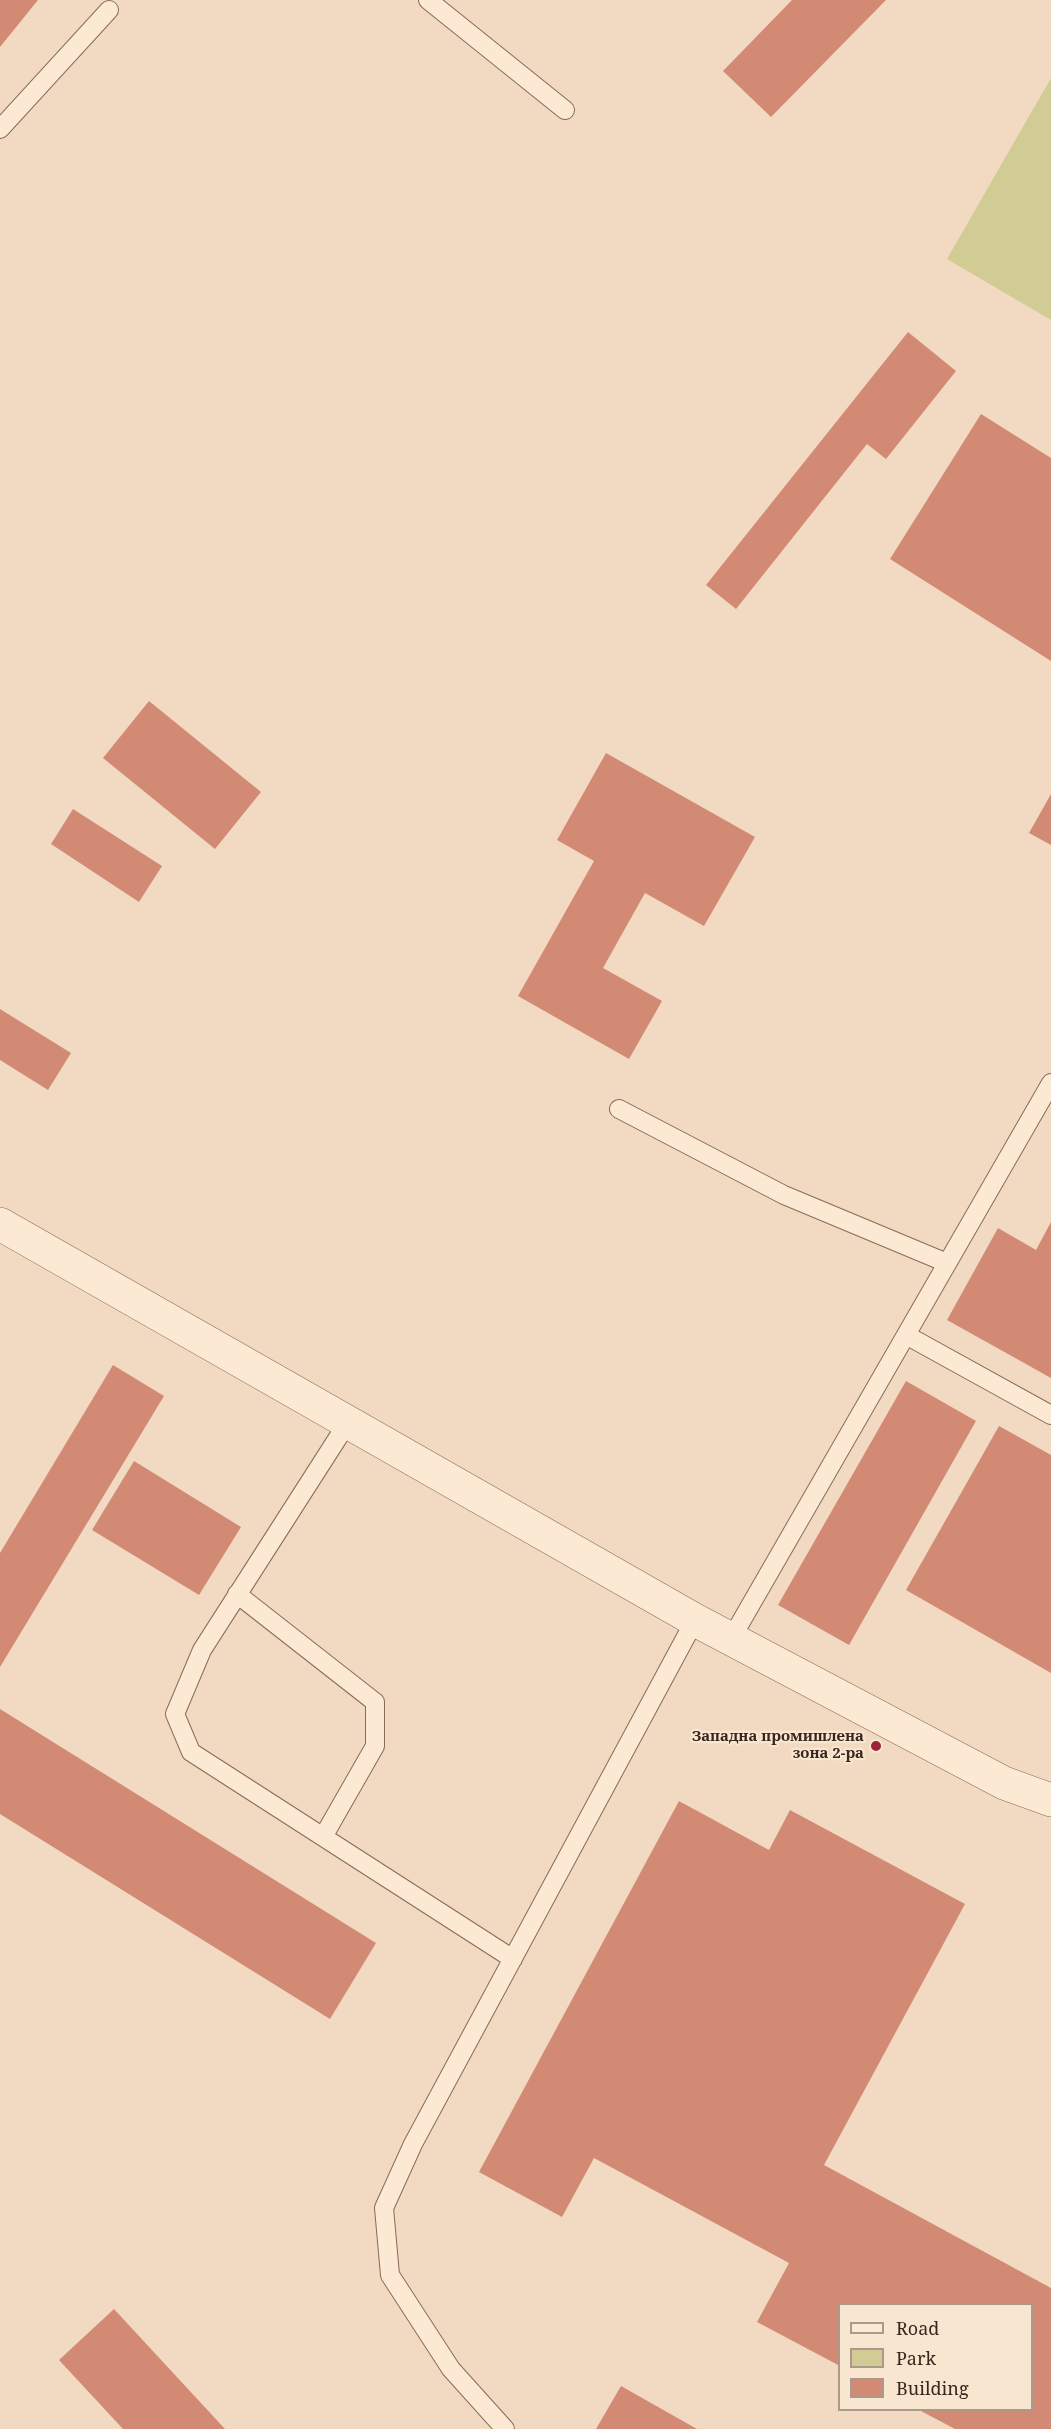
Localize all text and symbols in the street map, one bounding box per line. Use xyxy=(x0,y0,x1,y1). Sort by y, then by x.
place label: Западна промишлена зона 2-ра xyxy=(692,1728,864,1763)
marker: Западна промишлена зона 2-ра xyxy=(869,1739,883,1753)
legend xyxy=(838,2303,1033,2411)
text: Road xyxy=(896,2316,939,2340)
text: Park xyxy=(896,2346,936,2370)
text: Building xyxy=(896,2376,969,2400)

